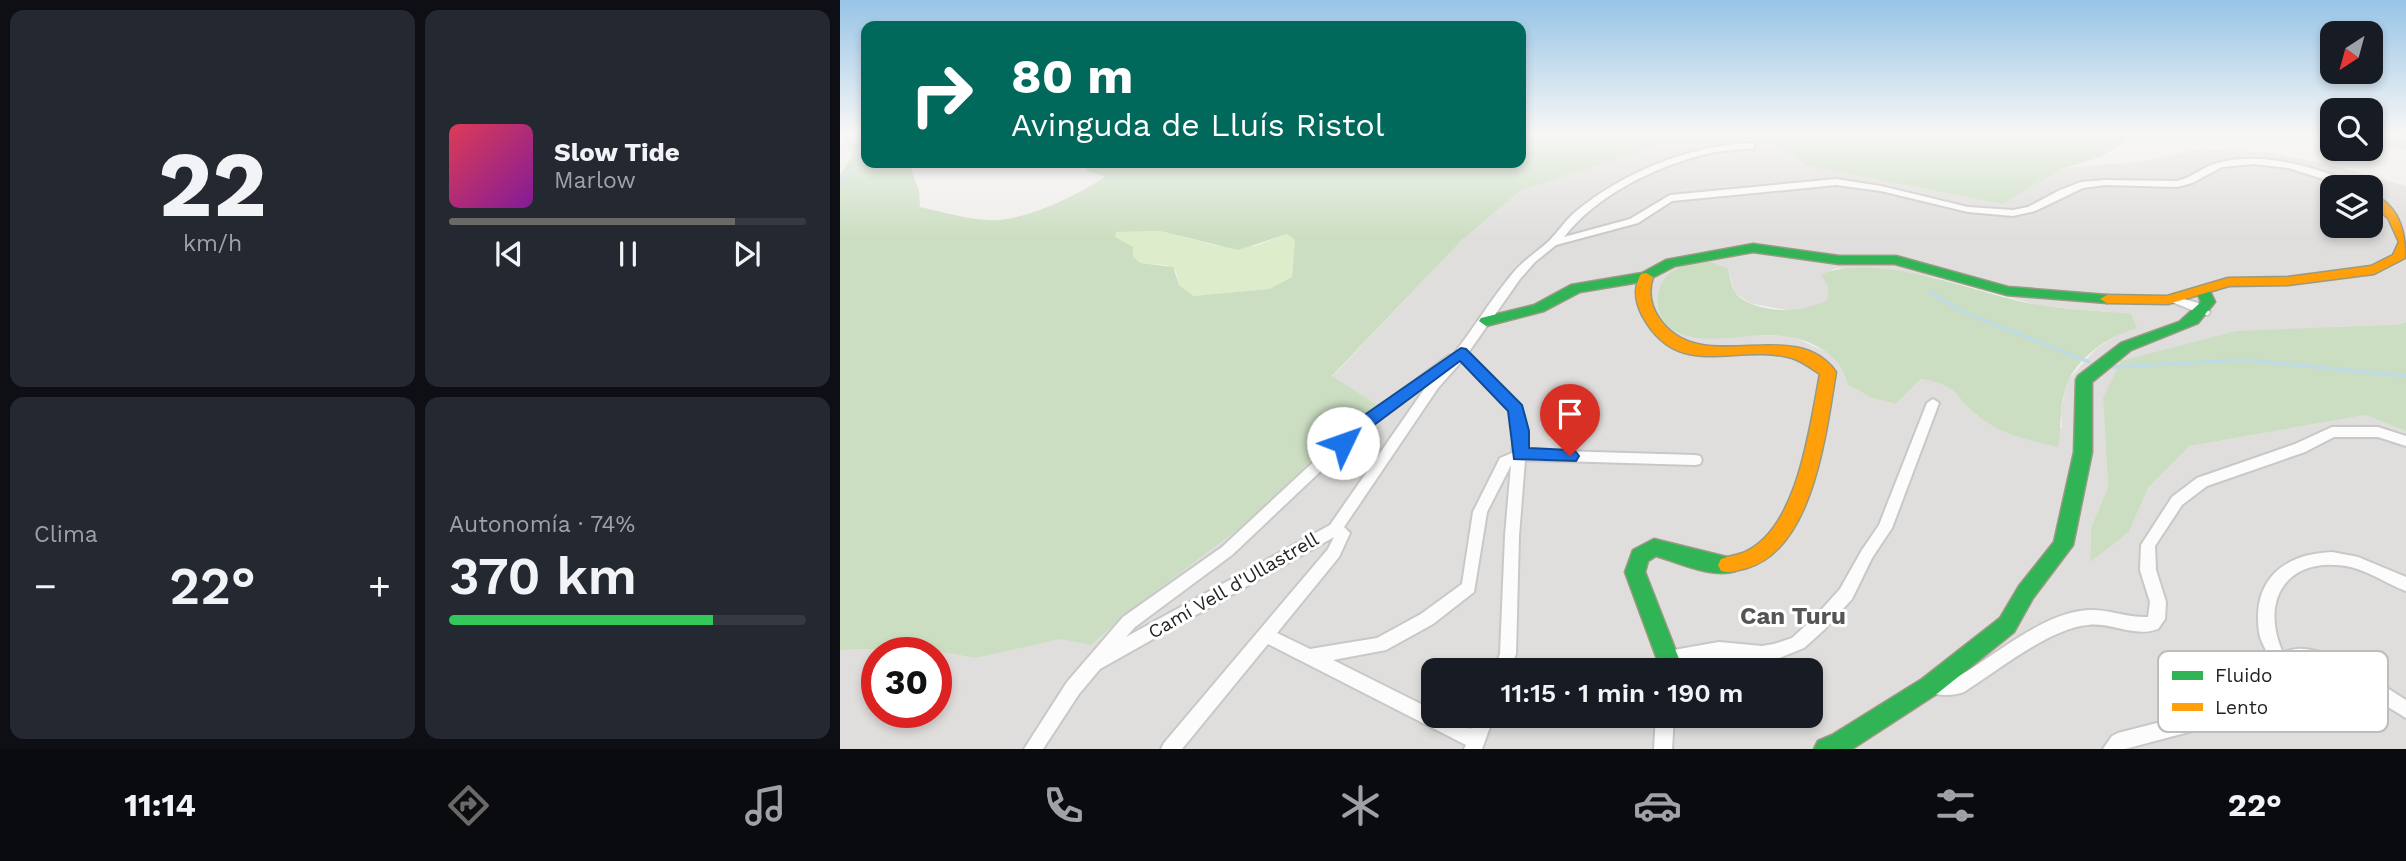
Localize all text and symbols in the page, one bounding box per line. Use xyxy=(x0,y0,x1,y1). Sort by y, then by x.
north arrow xyxy=(2320,21,2384,84)
map controls xyxy=(2320,21,2383,238)
text: 80 m xyxy=(1011,47,1133,105)
icon: right xyxy=(896,49,987,140)
button: search xyxy=(2320,98,2383,161)
text: Avinguda de Lluís Ristol xyxy=(1011,106,1384,144)
text: 22 xyxy=(158,131,267,238)
text: Slow Tide xyxy=(554,137,680,167)
text: Marlow xyxy=(554,167,636,194)
button: layers xyxy=(2320,175,2383,238)
text: km/h xyxy=(183,230,242,257)
icon: previous xyxy=(490,235,528,273)
icon: pause xyxy=(609,235,647,273)
icon: next xyxy=(728,235,766,273)
pin xyxy=(1540,384,1600,456)
icon: arrive xyxy=(1551,395,1589,433)
position arrow xyxy=(1306,406,1380,480)
text: Autonomía · 74% xyxy=(449,511,635,538)
text: Clima xyxy=(34,521,98,548)
street label: Camí Vell d'Ullastrell xyxy=(1144,527,1323,644)
text: 370 km xyxy=(449,546,637,607)
text: 22° xyxy=(169,556,256,617)
text: − xyxy=(34,564,57,608)
text: + xyxy=(368,564,391,608)
district label: Can Turu xyxy=(1740,602,1846,630)
speed limit sign: 30 xyxy=(861,637,952,728)
legend xyxy=(2158,651,2388,732)
text: Fluido xyxy=(2215,664,2273,687)
text: 11:15 · 1 min · 190 m xyxy=(1501,678,1743,708)
text: Lento xyxy=(2215,696,2268,719)
icon: directions xyxy=(444,781,493,830)
icon: music xyxy=(741,781,790,830)
icon: phone xyxy=(1039,781,1088,830)
icon: climate xyxy=(1336,781,1385,830)
icon: car xyxy=(1633,781,1682,830)
icon: filters xyxy=(1931,781,1980,830)
text: 11:14 xyxy=(124,786,196,824)
text: 22° xyxy=(2228,786,2282,824)

